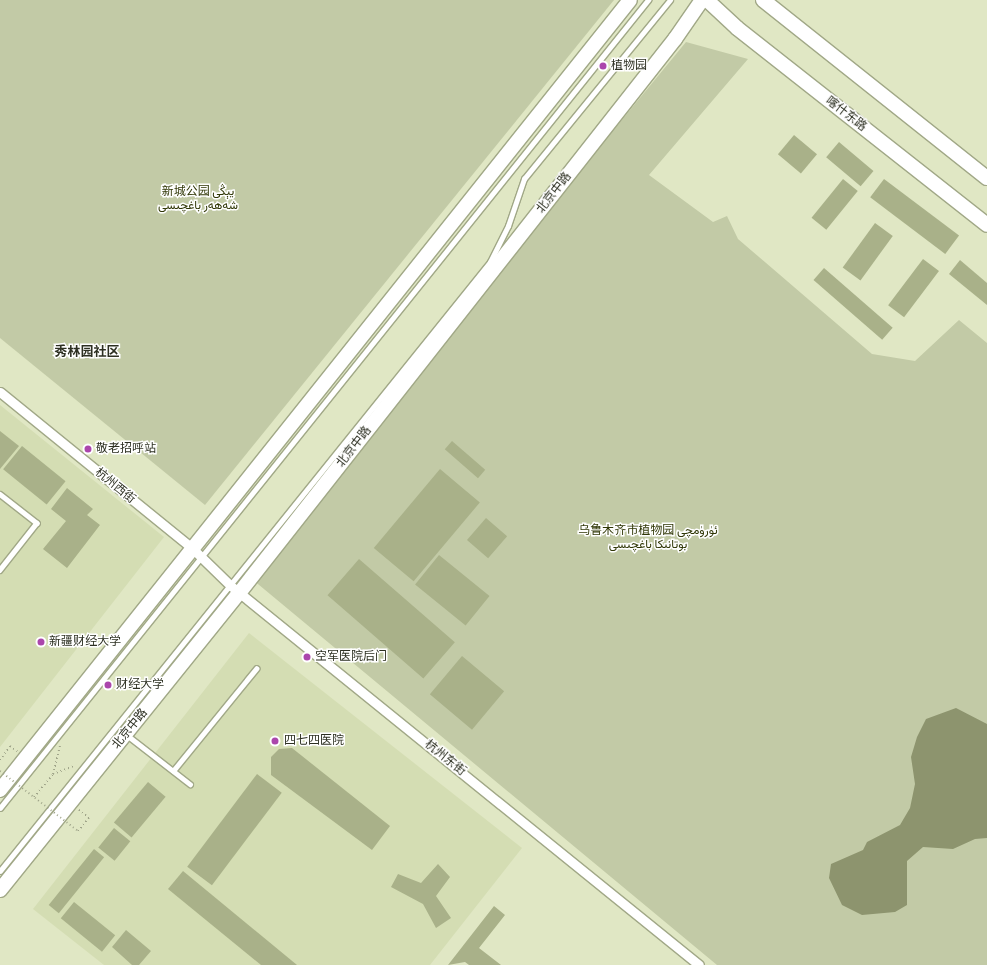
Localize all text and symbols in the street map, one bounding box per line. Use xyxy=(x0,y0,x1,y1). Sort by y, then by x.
place label: 植物园 xyxy=(611,59,647,73)
marker: 植物园 xyxy=(598,61,608,71)
street label: 喀什东路 xyxy=(823,94,869,134)
street label: 北京中路 xyxy=(534,170,574,216)
park label: 新城公园 يېڭى شەھەر باغچىسى xyxy=(158,185,238,213)
district label: 秀林园社区 xyxy=(55,344,119,360)
street label: 北京中路 xyxy=(334,424,374,470)
place label: 敬老招呼站 xyxy=(96,442,156,456)
marker: 敬老招呼站 xyxy=(83,444,93,454)
street label: 杭州西街 xyxy=(92,465,138,507)
park label: 乌鲁木齐市植物园 ئۈرۈمچى بوتانىكا باغچىسى xyxy=(578,524,718,552)
place label: 新疆财经大学 xyxy=(49,635,121,649)
marker: 新疆财经大学 xyxy=(36,637,46,647)
place label: 空军医院后门 xyxy=(315,650,387,664)
marker: 空军医院后门 xyxy=(302,652,312,662)
place label: 财经大学 xyxy=(116,678,164,692)
marker: 财经大学 xyxy=(103,680,113,690)
street label: 北京中路 xyxy=(109,706,151,752)
place label: 四七四医院 xyxy=(284,734,344,748)
marker: 四七四医院 xyxy=(269,735,281,747)
street label: 杭州东街 xyxy=(422,737,468,779)

